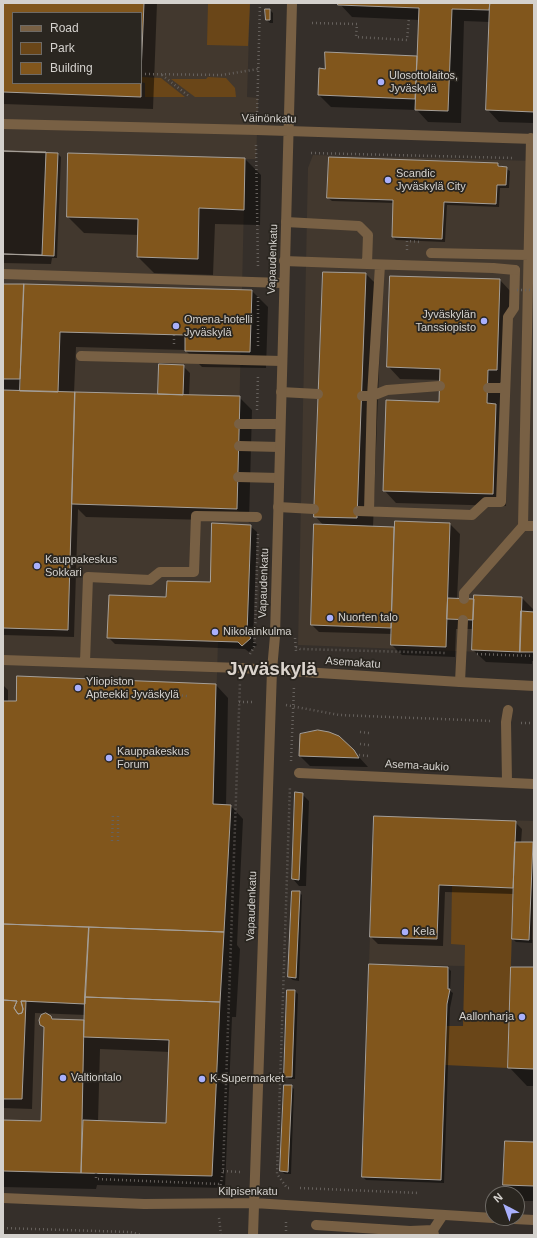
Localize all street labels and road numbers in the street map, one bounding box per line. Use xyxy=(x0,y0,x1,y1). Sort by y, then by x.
street label: Väinönkatu xyxy=(241,112,297,126)
street label: Vapaudenkatu xyxy=(265,224,281,294)
street label: Vapaudenkatu xyxy=(256,548,272,618)
street label: Asemakatu xyxy=(325,654,381,672)
street label: Asema-aukio xyxy=(385,758,449,774)
street label: Vapaudenkatu xyxy=(244,871,260,941)
street label: Kilpisenkatu xyxy=(218,1185,278,1199)

